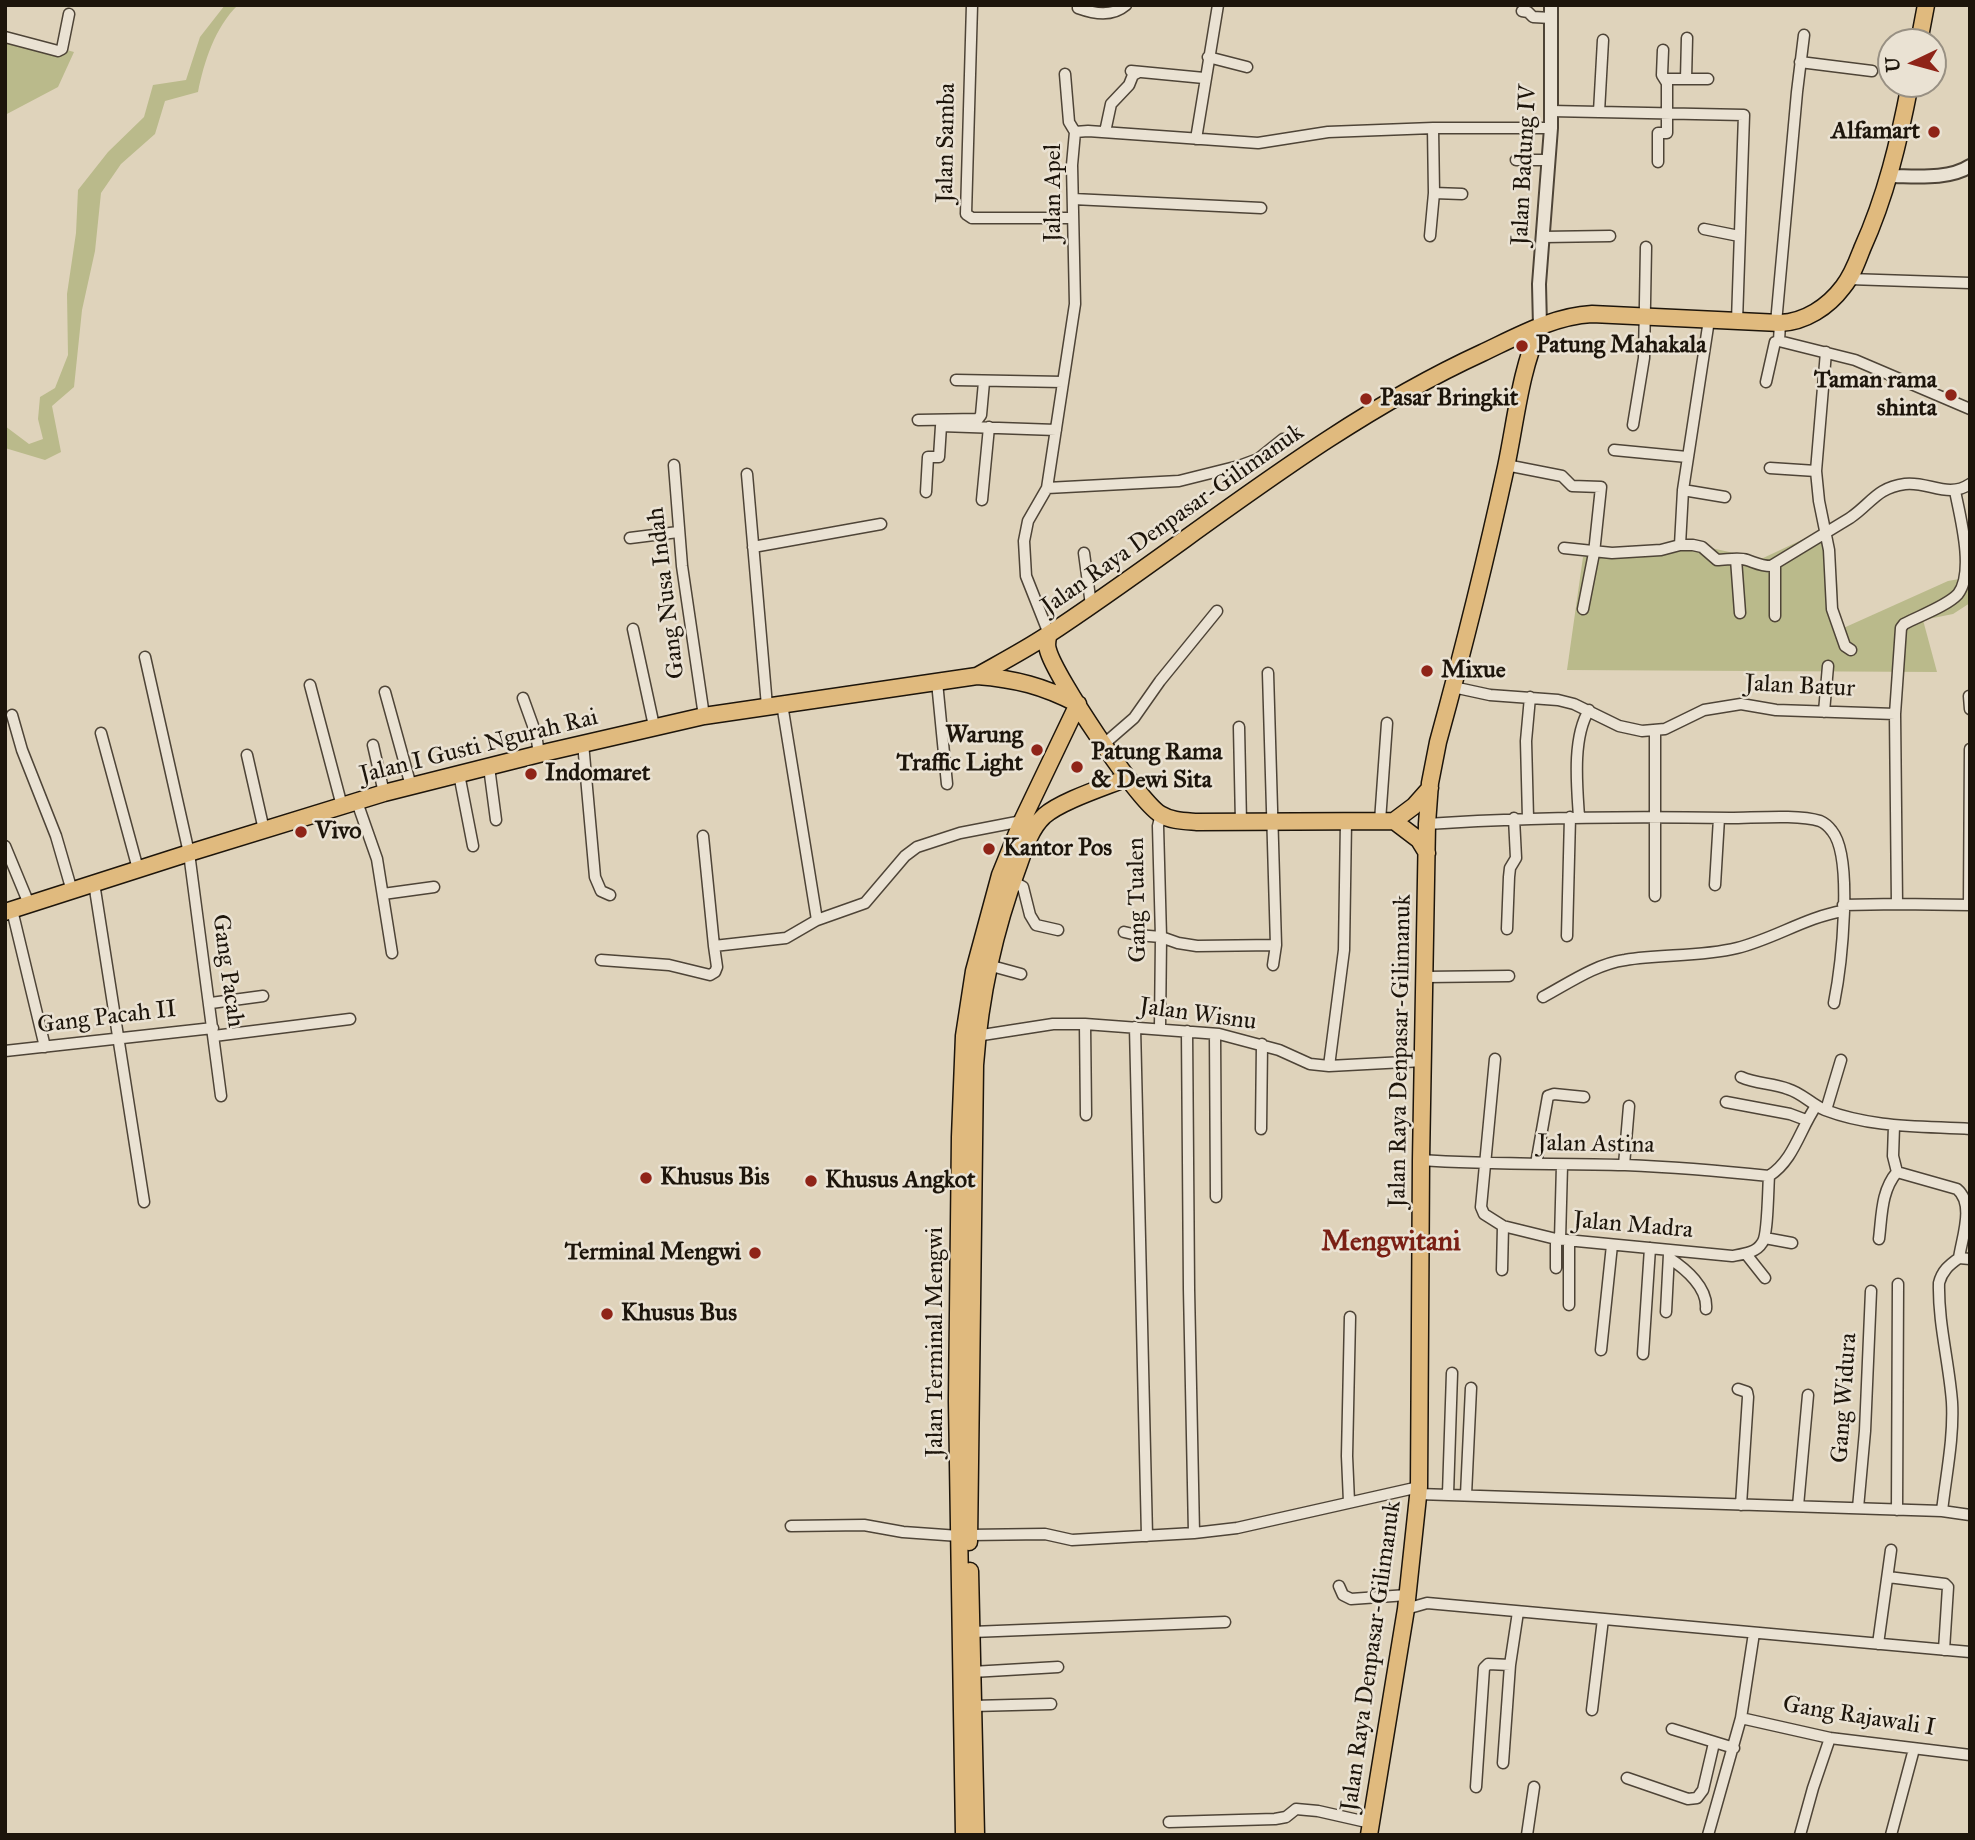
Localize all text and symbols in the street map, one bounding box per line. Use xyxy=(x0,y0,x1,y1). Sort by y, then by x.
north arrow xyxy=(1877,28,1947,98)
text: U xyxy=(1880,56,1905,73)
street label: Jalan Samba xyxy=(932,83,962,203)
street label: Jalan Badung IV xyxy=(1506,84,1544,246)
place label: Alfamart xyxy=(1831,118,1920,146)
marker: Alfamart xyxy=(1926,124,1942,140)
street label: Jalan Apel xyxy=(1040,144,1068,242)
place label: Patung Mahakala xyxy=(1536,332,1706,360)
marker: Patung Mahakala xyxy=(1514,338,1530,354)
place label: Taman rama shinta xyxy=(1814,367,1937,423)
place label: Pasar Bringkit xyxy=(1380,385,1518,413)
marker: Taman rama shinta xyxy=(1943,387,1959,403)
marker: Pasar Bringkit xyxy=(1358,391,1374,407)
street label: Jalan Raya Denpasar-Gilimanuk xyxy=(1036,418,1310,622)
street label: Gang Nusa Indah xyxy=(642,506,692,680)
place label: Mixue xyxy=(1441,657,1506,685)
marker: Mixue xyxy=(1419,663,1435,679)
street label: Jalan Batur xyxy=(1744,670,1856,704)
street label: Jalan I Gusti Ngurah Rai xyxy=(357,703,601,791)
place label: Warung Traffic Light xyxy=(896,722,1023,778)
place label: Patung Rama & Dewi Sita xyxy=(1091,739,1222,795)
marker: Warung Traffic Light xyxy=(1029,742,1045,758)
marker: Patung Rama & Dewi Sita xyxy=(1069,759,1085,775)
place label: Indomaret xyxy=(545,760,650,788)
marker: Indomaret xyxy=(523,766,539,782)
place label: Vivo xyxy=(315,818,362,846)
marker: Vivo xyxy=(293,824,309,840)
place label: Kantor Pos xyxy=(1003,835,1112,863)
street label: Gang Tualen xyxy=(1123,837,1153,963)
marker: Kantor Pos xyxy=(981,841,997,857)
street label: Jalan Raya Denpasar-Gilimanuk xyxy=(1384,894,1418,1208)
street label: Gang Pacah xyxy=(205,913,249,1029)
street label: Jalan Wisnu xyxy=(1138,993,1258,1037)
street label: Gang Pacah II xyxy=(36,995,178,1041)
street label: Jalan Astina xyxy=(1537,1130,1655,1160)
place label: Khusus Bis xyxy=(660,1164,770,1192)
place label: Khusus Angkot xyxy=(825,1167,975,1195)
marker: Khusus Bis xyxy=(638,1170,654,1186)
marker: Khusus Angkot xyxy=(803,1173,819,1189)
street label: Jalan Madra xyxy=(1572,1206,1694,1246)
district label: Mengwitani xyxy=(1321,1226,1461,1260)
street label: Jalan Terminal Mengwi xyxy=(922,1227,950,1457)
place label: Terminal Mengwi xyxy=(565,1239,741,1267)
marker: Terminal Mengwi xyxy=(747,1245,763,1261)
place label: Khusus Bus xyxy=(621,1300,737,1328)
marker: Khusus Bus xyxy=(599,1306,615,1322)
street label: Gang Widura xyxy=(1826,1332,1864,1464)
street label: Jalan Raya Denpasar-Gilimanuk xyxy=(1336,1499,1408,1813)
street label: Gang Rajawali I xyxy=(1781,1691,1937,1743)

